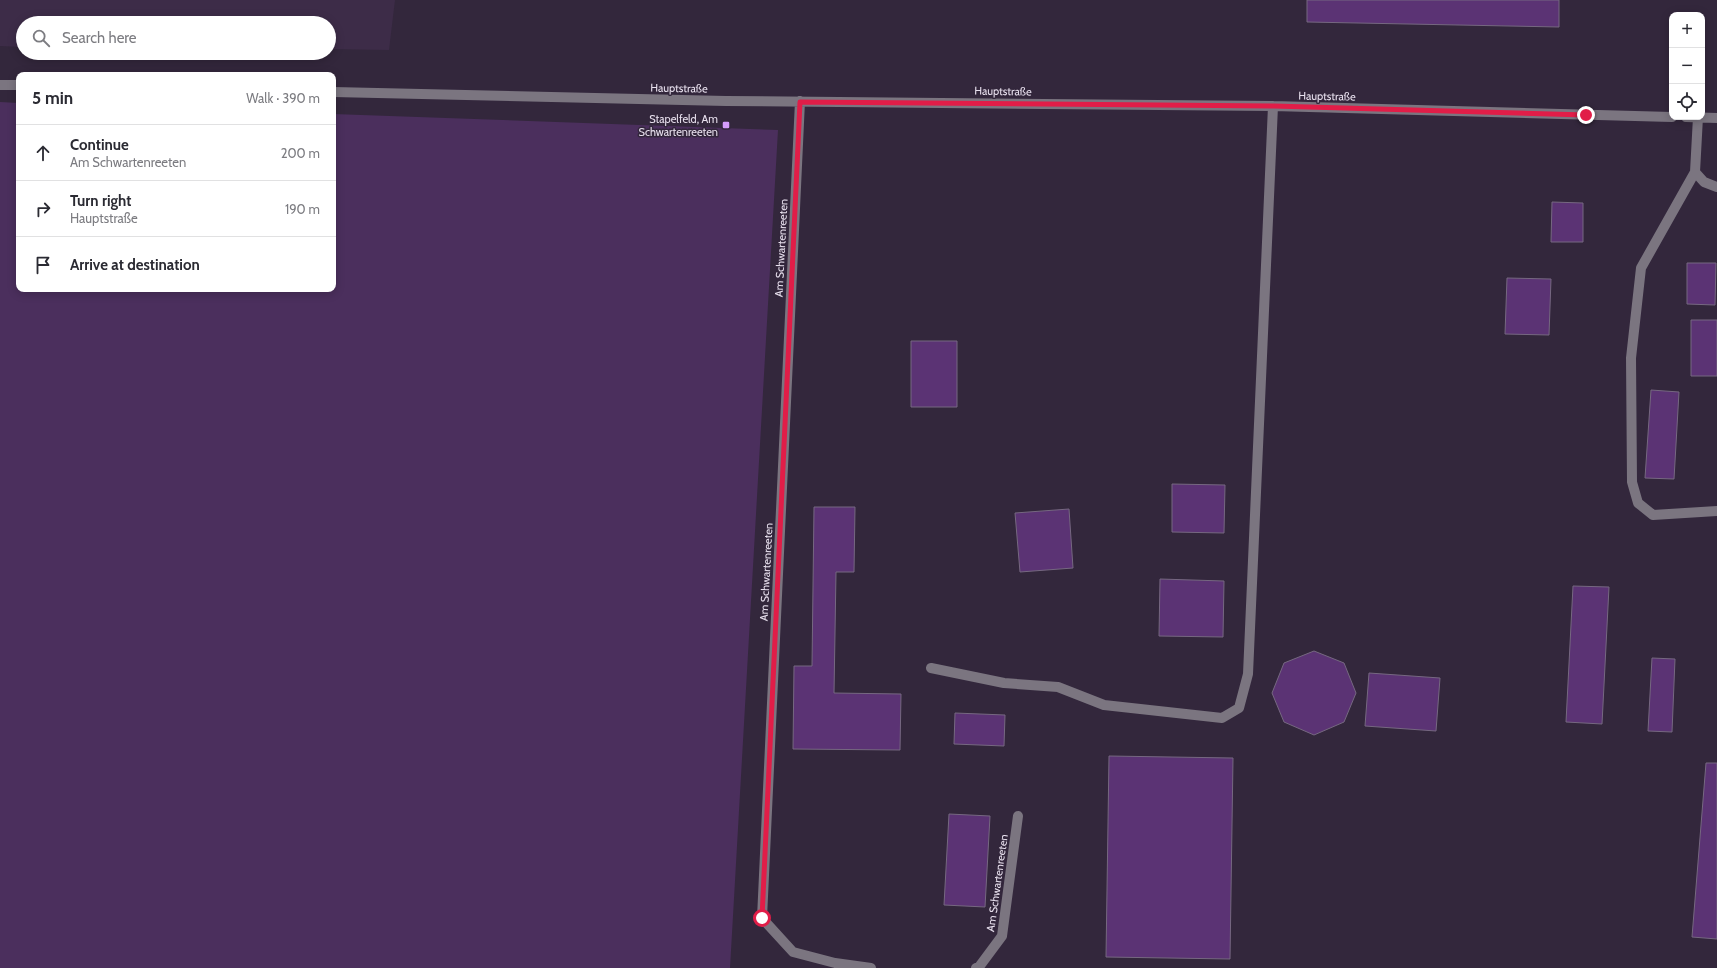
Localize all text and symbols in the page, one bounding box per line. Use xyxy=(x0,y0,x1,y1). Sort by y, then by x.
map controls xyxy=(1669,12,1705,120)
button: + xyxy=(1669,12,1705,48)
search box xyxy=(16,16,336,60)
icon: search xyxy=(30,27,52,49)
text: Search here xyxy=(62,29,137,47)
button: − xyxy=(1669,48,1705,84)
street label: Hauptstraße xyxy=(650,81,708,96)
street label: Hauptstraße xyxy=(974,84,1032,99)
button: locate xyxy=(1669,84,1705,120)
text: 5 min xyxy=(32,88,73,108)
street label: Hauptstraße xyxy=(1298,89,1356,104)
text: Walk · 390 m xyxy=(246,90,320,106)
route end xyxy=(1577,106,1595,124)
place label: Stapelfeld, Am Schwartenreeten xyxy=(639,112,718,139)
marker: Stapelfeld, Am Schwartenreeten xyxy=(721,120,731,130)
text: Continue xyxy=(70,136,129,154)
icon: ahead xyxy=(32,142,54,164)
text: 200 m xyxy=(281,145,320,161)
text: Am Schwartenreeten xyxy=(70,154,186,170)
text: Turn right xyxy=(70,192,131,210)
icon: right xyxy=(32,198,54,220)
street label: Am Schwartenreeten xyxy=(771,199,791,297)
text: 190 m xyxy=(285,201,320,217)
text: Hauptstraße xyxy=(70,210,138,226)
icon: arrive xyxy=(32,254,54,276)
text: Arrive at destination xyxy=(70,256,200,274)
street label: Am Schwartenreeten xyxy=(756,523,776,621)
street label: Am Schwartenreeten xyxy=(983,833,1011,933)
route start xyxy=(753,909,771,927)

